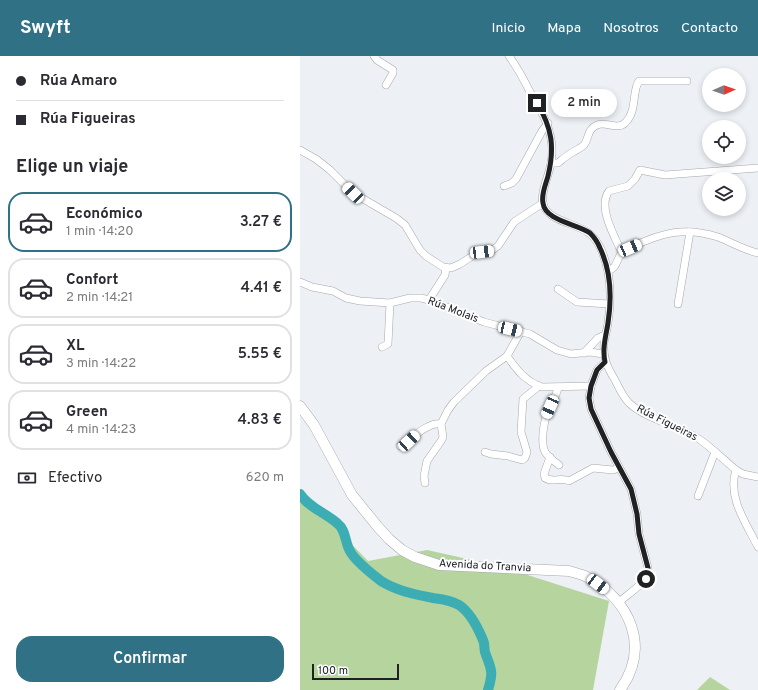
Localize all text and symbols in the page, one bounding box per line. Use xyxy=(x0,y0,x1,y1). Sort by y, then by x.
text: Swyft xyxy=(20,16,71,40)
text: Inicio xyxy=(492,20,525,37)
text: Mapa xyxy=(547,20,581,37)
text: Nosotros xyxy=(603,20,659,37)
text: Contacto xyxy=(681,20,738,37)
north arrow xyxy=(702,68,746,112)
map controls xyxy=(702,68,746,216)
text: Rúa Amaro xyxy=(40,72,117,91)
callout: 2 min xyxy=(551,89,617,117)
route end xyxy=(528,94,546,112)
text: 2 min xyxy=(567,95,601,111)
text: Rúa Figueiras xyxy=(40,110,136,129)
button: locate xyxy=(702,120,746,164)
text: Elige un viaje xyxy=(16,156,128,179)
button: layers xyxy=(702,172,746,216)
car xyxy=(340,180,366,206)
icon: car xyxy=(18,204,54,240)
text: Económico xyxy=(66,205,143,224)
text: 3.27 € xyxy=(240,213,282,232)
text: 1 min · 14:20 xyxy=(66,224,134,240)
car xyxy=(617,238,643,258)
car xyxy=(469,245,495,259)
icon: car xyxy=(18,270,54,306)
text: Confort xyxy=(66,271,118,290)
text: 4.41 € xyxy=(240,279,282,298)
text: 2 min · 14:21 xyxy=(66,290,133,306)
street label: Rúa Molais xyxy=(426,294,480,326)
car xyxy=(497,320,523,338)
icon: car xyxy=(18,336,54,372)
text: XL xyxy=(66,337,84,356)
text: 5.55 € xyxy=(238,345,282,364)
text: 3 min · 14:22 xyxy=(66,356,136,372)
car xyxy=(540,394,560,420)
icon: car xyxy=(18,402,54,438)
street label: Rúa Figueiras xyxy=(634,402,700,444)
text: Green xyxy=(66,403,108,422)
text: 4.83 € xyxy=(237,411,282,430)
text: 4 min · 14:23 xyxy=(66,422,136,438)
car xyxy=(396,428,422,454)
icon: cash xyxy=(16,467,38,489)
text: Efectivo xyxy=(48,469,102,488)
text: 620 m xyxy=(246,470,284,486)
street label: Avenida do Tranvia xyxy=(439,557,532,575)
route start xyxy=(637,570,655,588)
car xyxy=(585,572,611,596)
button: Confirmar xyxy=(16,636,284,682)
scale bar xyxy=(312,662,399,681)
text: 100 m xyxy=(318,664,348,678)

